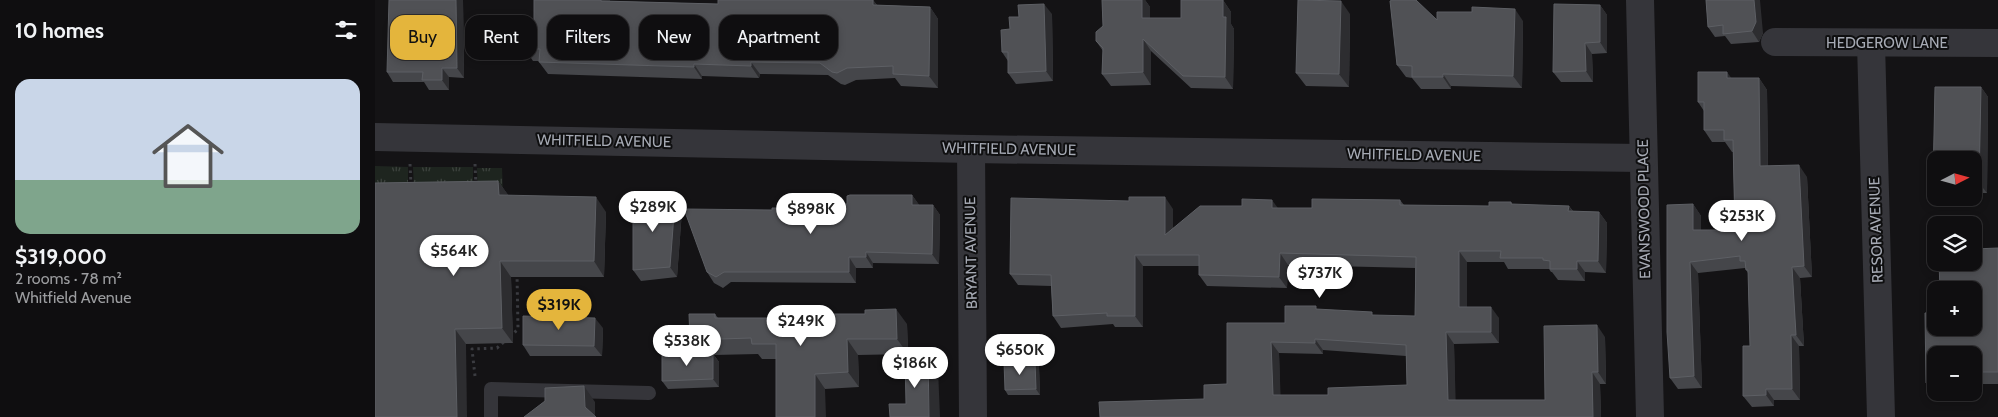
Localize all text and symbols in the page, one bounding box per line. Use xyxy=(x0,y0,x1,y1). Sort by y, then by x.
chip: Buy xyxy=(390,15,455,60)
chip: Rent xyxy=(465,15,537,60)
chip: Filters xyxy=(547,15,629,60)
chip: New xyxy=(639,15,709,60)
chip: Apartment xyxy=(719,15,838,60)
icon: filters xyxy=(332,16,360,44)
text: 10 homes xyxy=(15,18,104,43)
street label: HEDGEROW LANE xyxy=(1826,34,1948,52)
icon: home xyxy=(143,111,233,201)
street label: WHITFIELD AVENUE xyxy=(537,131,671,151)
street label: WHITFIELD AVENUE xyxy=(942,139,1076,159)
street label: EVANSWOOD PLACE xyxy=(1634,139,1654,279)
street label: WHITFIELD AVENUE xyxy=(1347,145,1481,165)
north arrow xyxy=(1927,151,1983,206)
map controls xyxy=(1927,151,1982,401)
street label: RESOR AVENUE xyxy=(1865,177,1887,283)
pin: $289K xyxy=(618,190,688,233)
pin: $898K xyxy=(776,192,846,235)
text: $289K xyxy=(630,197,676,216)
street label: BRYANT AVENUE xyxy=(961,197,981,309)
text: $898K xyxy=(787,199,835,218)
pin: $253K xyxy=(1707,200,1777,242)
text: $253K xyxy=(1720,206,1765,225)
button: layers xyxy=(1927,216,1982,271)
pin: $564K xyxy=(419,234,489,277)
text: $564K xyxy=(431,241,477,260)
text: $319,000 xyxy=(15,244,107,269)
pin: $737K xyxy=(1285,256,1355,299)
text: $737K xyxy=(1298,263,1342,282)
text: 2 rooms · 78 m² xyxy=(15,269,122,288)
button: + xyxy=(1927,281,1982,336)
text: Whitfield Avenue xyxy=(15,288,131,307)
pin: $319K xyxy=(524,288,594,331)
text: $319K xyxy=(538,295,580,314)
pin: $249K xyxy=(766,304,836,347)
text: $249K xyxy=(778,311,824,330)
pin: $538K xyxy=(652,324,722,367)
text: $538K xyxy=(664,331,710,350)
pin: $650K xyxy=(985,334,1055,376)
text: $650K xyxy=(996,340,1044,359)
pin: $186K xyxy=(880,346,950,389)
button: − xyxy=(1927,346,1982,401)
text: $186K xyxy=(893,353,937,372)

